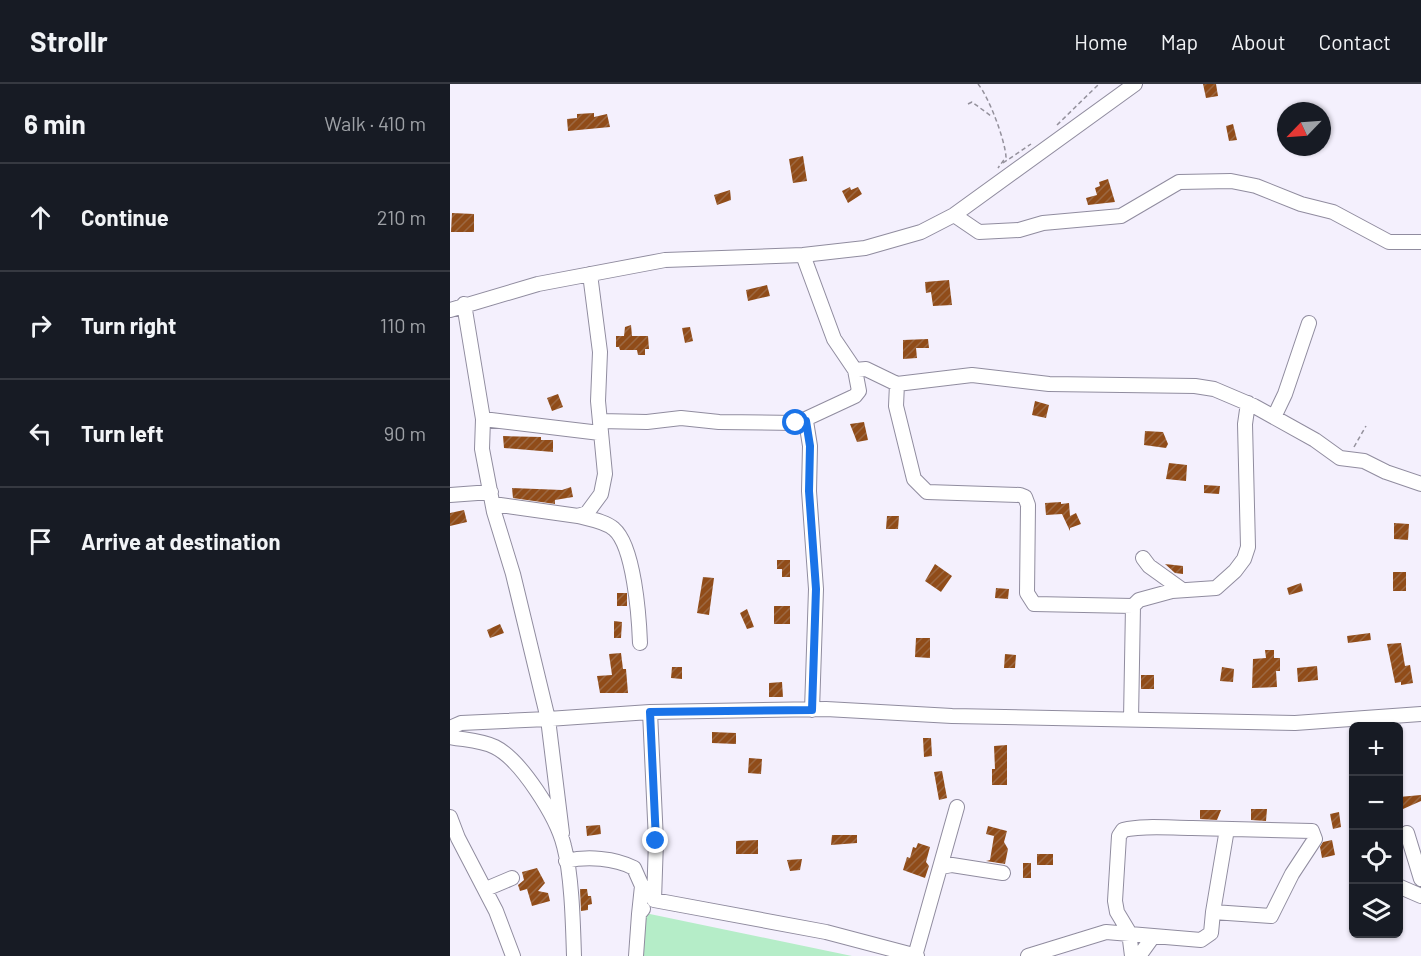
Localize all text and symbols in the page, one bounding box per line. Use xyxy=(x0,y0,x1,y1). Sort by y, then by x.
text: Strollr xyxy=(30,24,108,58)
text: Home xyxy=(1074,29,1128,54)
text: Map xyxy=(1161,29,1198,54)
text: About xyxy=(1231,29,1286,54)
text: Contact xyxy=(1319,29,1391,54)
north arrow xyxy=(1277,102,1331,156)
text: 6 min xyxy=(24,108,86,139)
text: Walk · 410 m xyxy=(324,111,426,135)
icon: ahead xyxy=(24,201,57,234)
text: Continue xyxy=(81,204,169,230)
text: 210 m xyxy=(377,205,426,229)
icon: right xyxy=(24,309,57,342)
text: Turn right xyxy=(81,312,176,338)
text: 110 m xyxy=(380,313,426,337)
route start xyxy=(782,409,808,435)
icon: left xyxy=(24,417,57,450)
text: Turn left xyxy=(81,420,164,446)
text: 90 m xyxy=(384,421,426,445)
icon: arrive xyxy=(24,525,57,558)
text: Arrive at destination xyxy=(81,528,280,554)
map controls xyxy=(1349,722,1403,938)
button: + xyxy=(1349,722,1403,776)
button: − xyxy=(1349,776,1403,830)
route end xyxy=(642,827,668,853)
button: locate xyxy=(1349,830,1403,884)
button: layers xyxy=(1349,884,1403,938)

